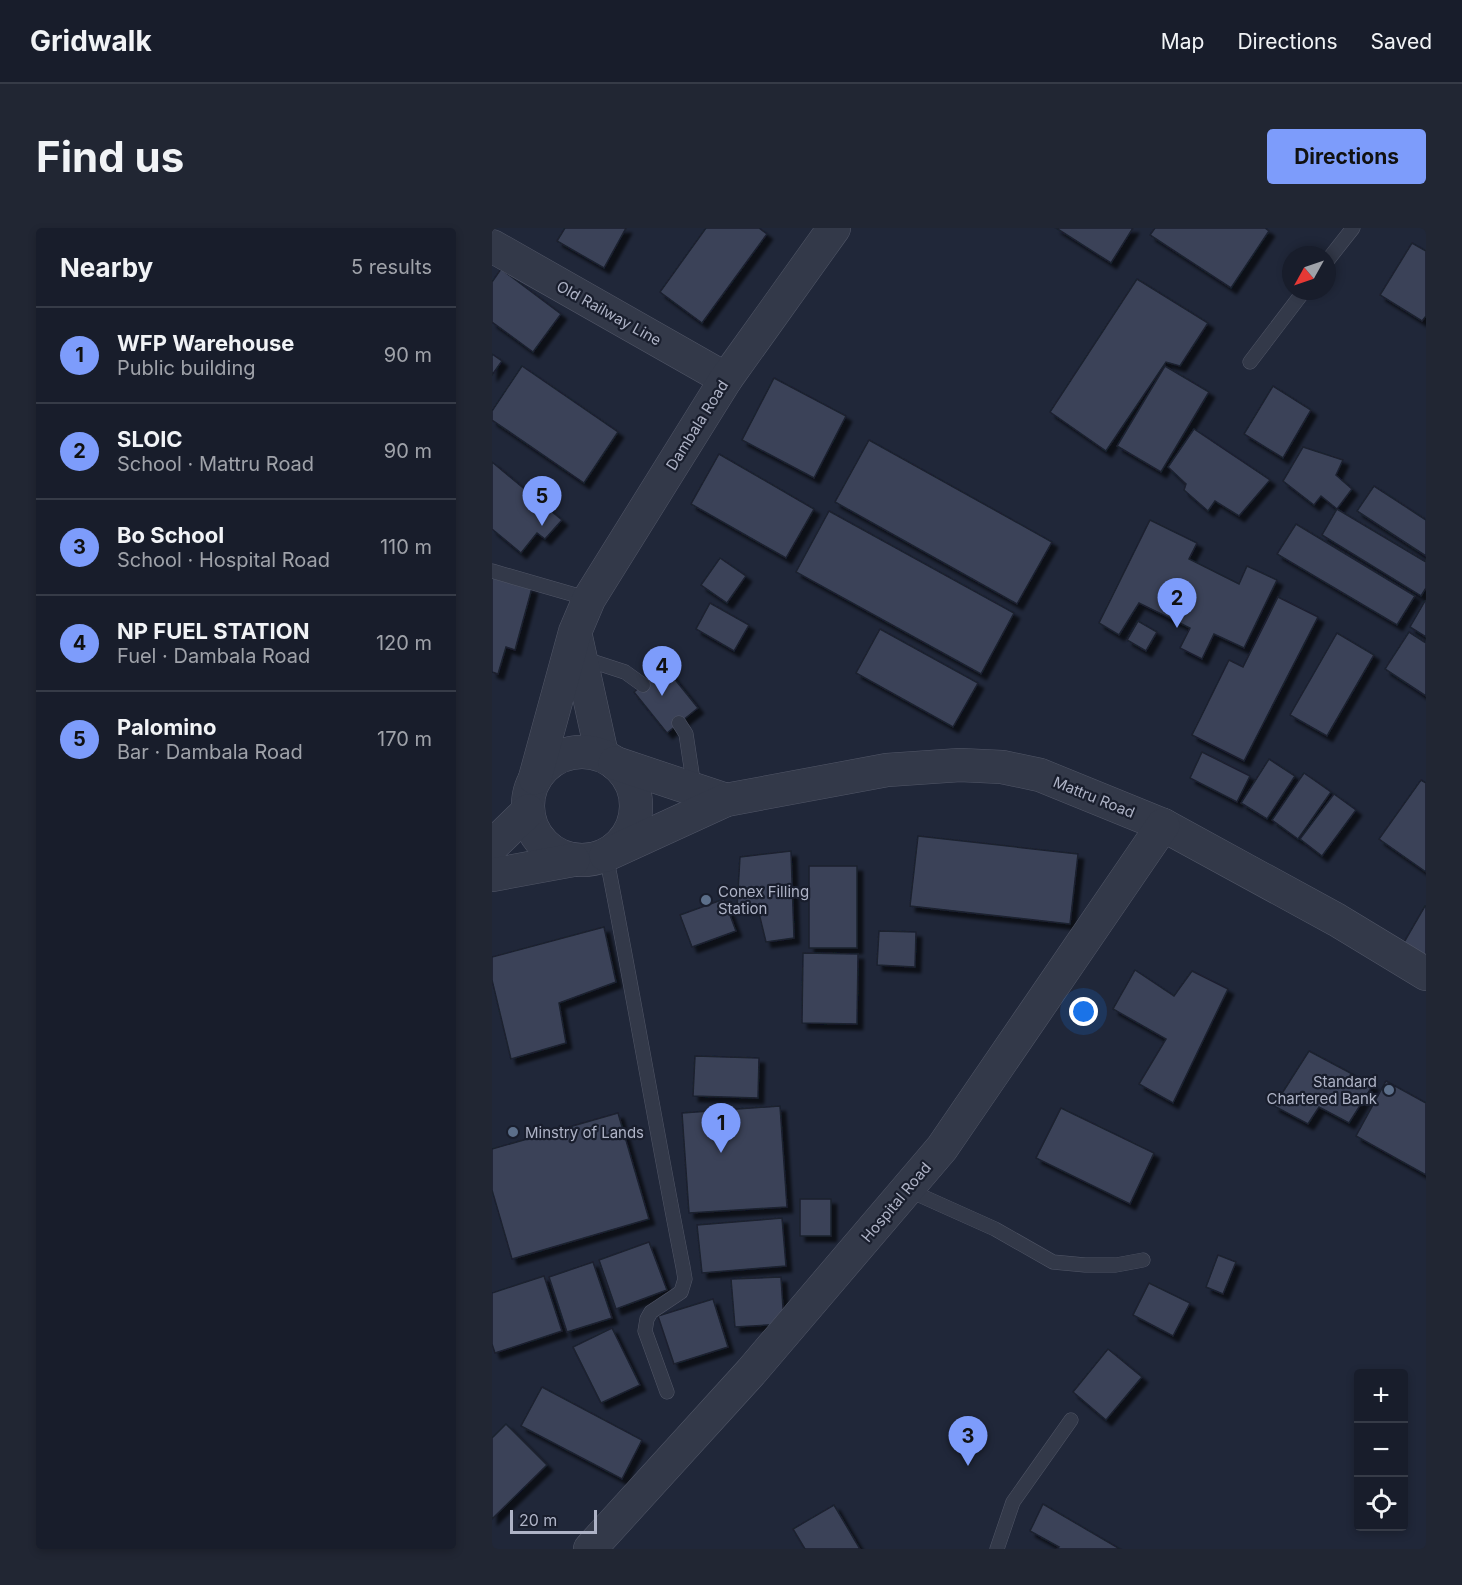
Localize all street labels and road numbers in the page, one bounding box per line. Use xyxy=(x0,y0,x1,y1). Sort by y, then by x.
street label: Old Railway Line xyxy=(553,276,665,350)
street label: Dambala Road xyxy=(662,376,732,474)
street label: Mattru Road xyxy=(1050,772,1138,822)
street label: Hospital Road xyxy=(857,1158,935,1246)

